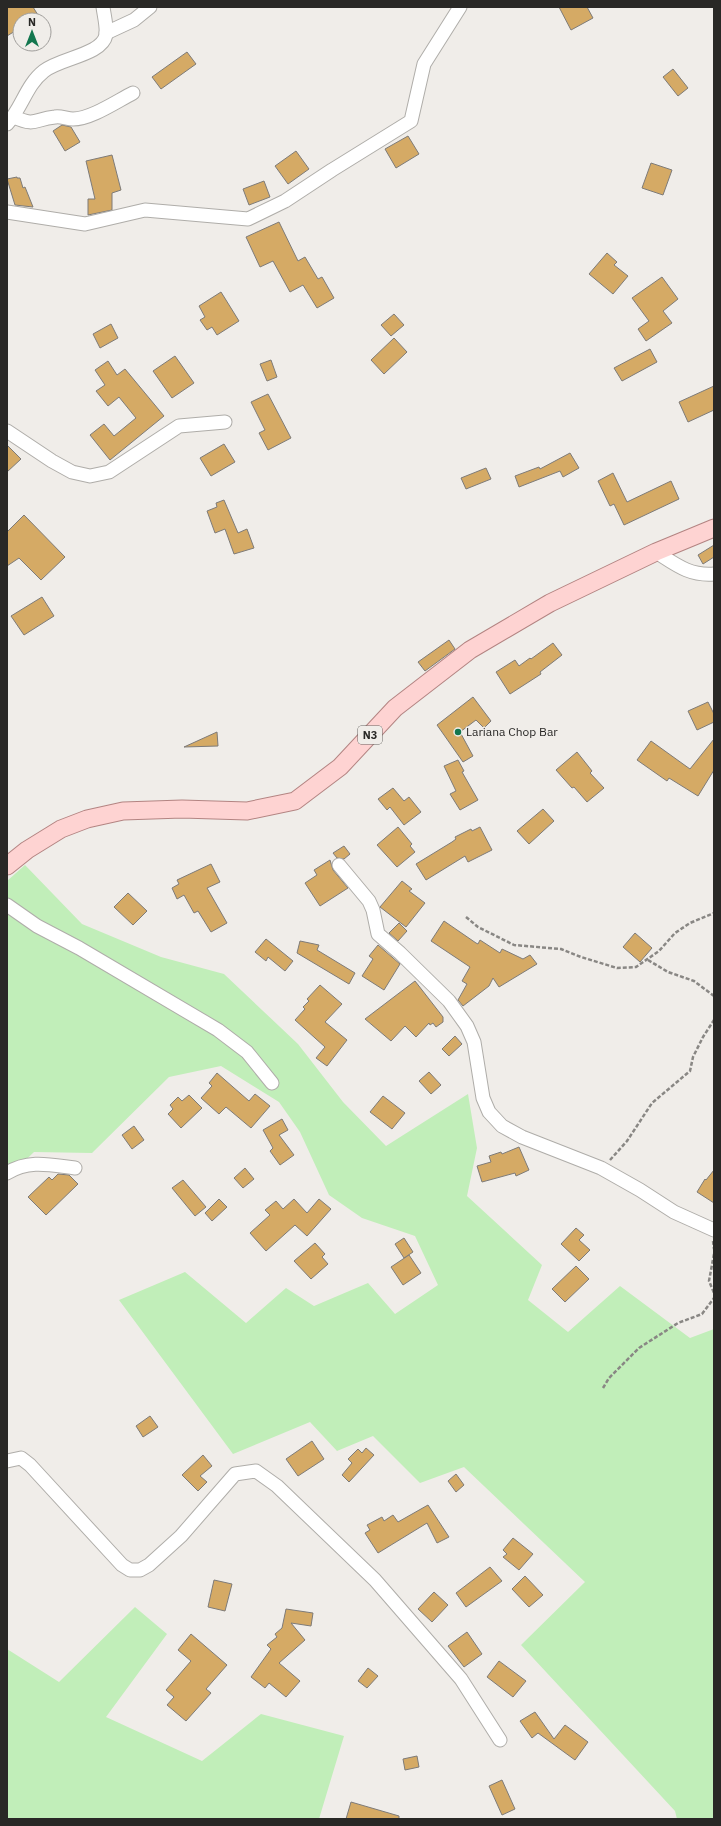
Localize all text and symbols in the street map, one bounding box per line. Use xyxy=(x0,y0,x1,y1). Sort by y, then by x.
north arrow xyxy=(12,12,52,52)
text: N xyxy=(28,15,36,29)
place label: Lariana Chop Bar xyxy=(466,724,558,739)
road number: N3 xyxy=(358,726,382,744)
marker: Lariana Chop Bar xyxy=(453,727,463,737)

